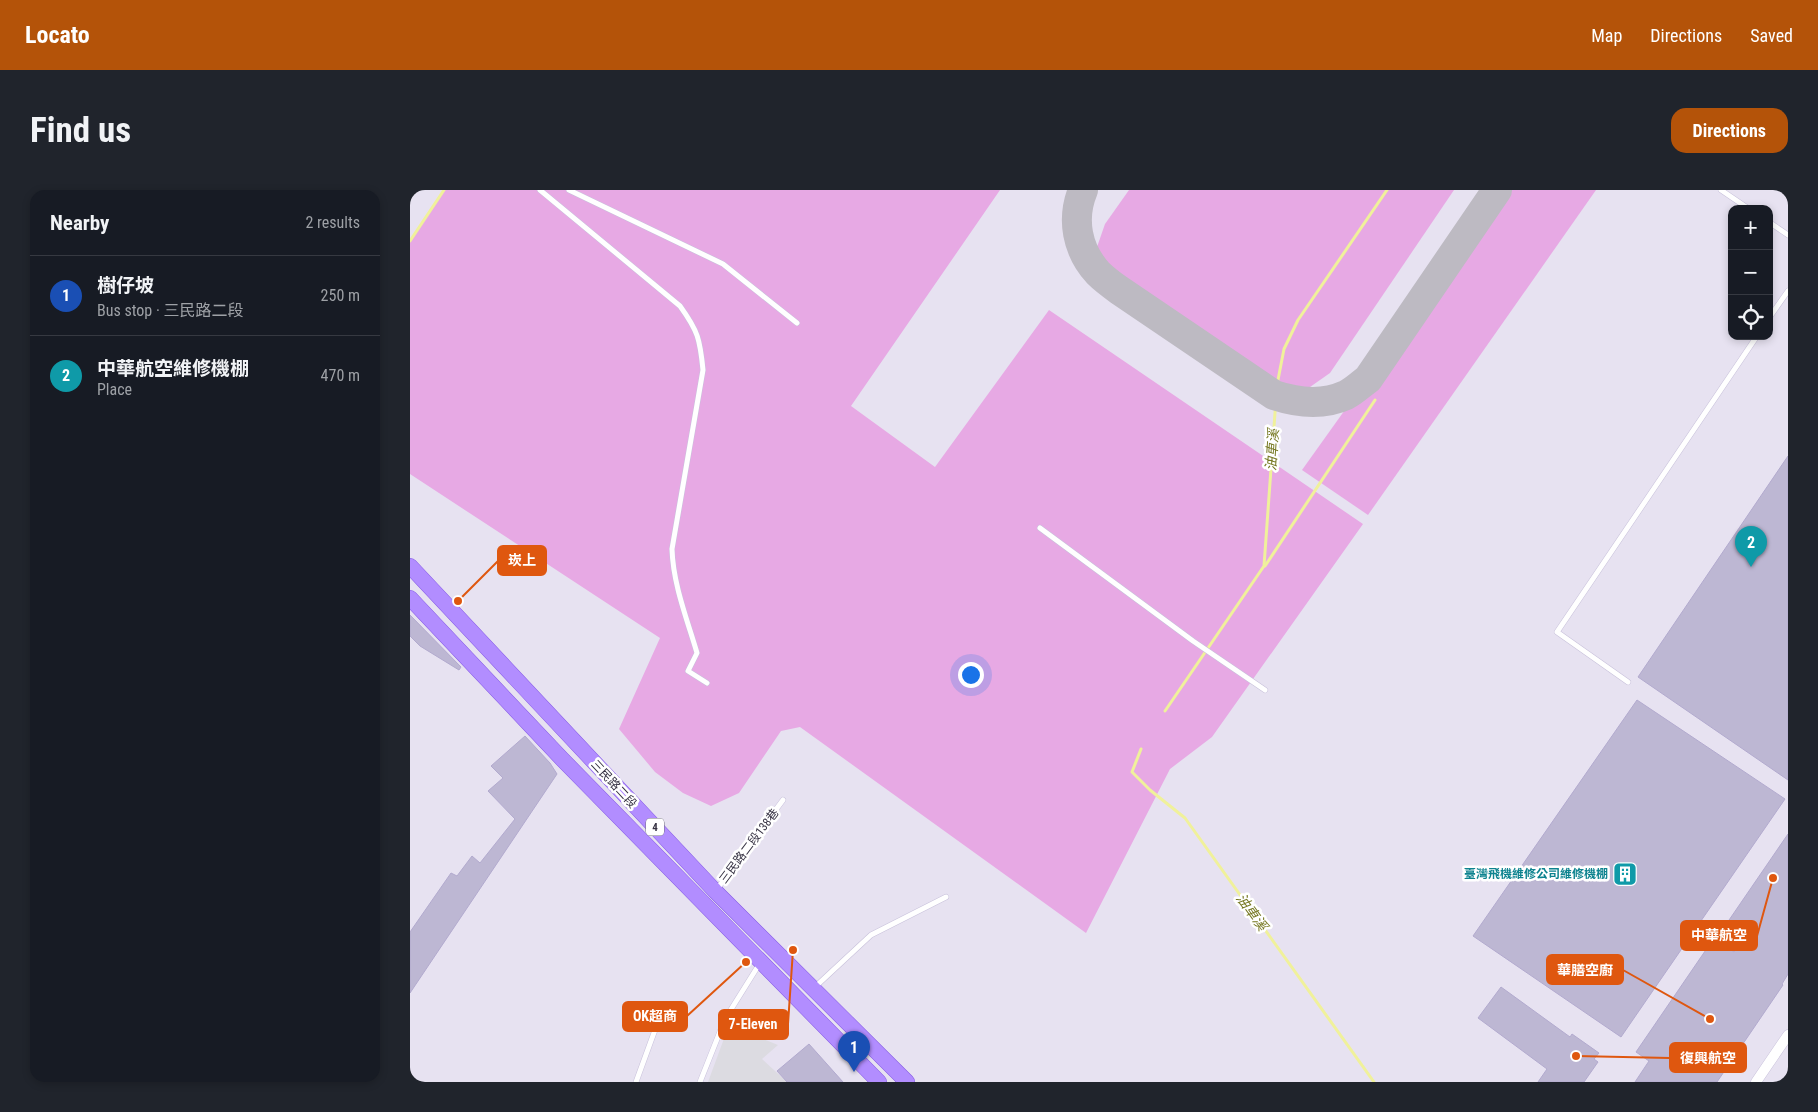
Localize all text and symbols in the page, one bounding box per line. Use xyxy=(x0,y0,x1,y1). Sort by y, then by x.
text: Locato xyxy=(25,21,90,49)
text: Map xyxy=(1591,25,1622,46)
text: Directions xyxy=(1650,25,1722,46)
text: Saved xyxy=(1750,25,1793,46)
button: Directions xyxy=(1671,108,1788,153)
text: Find us xyxy=(30,110,131,151)
map controls xyxy=(1728,205,1773,340)
button: + xyxy=(1728,205,1773,250)
text: Nearby xyxy=(50,211,109,235)
text: 2 results xyxy=(305,213,360,232)
button: − xyxy=(1728,250,1773,295)
text: 樹仔坡 xyxy=(97,274,154,297)
text: 1 xyxy=(62,286,70,305)
text: 250 m xyxy=(321,286,360,305)
button: locate xyxy=(1728,295,1773,340)
text: Bus stop · 三民路二段 xyxy=(97,301,243,320)
text: 中華航空維修機棚 xyxy=(97,357,249,380)
text: 2 xyxy=(62,366,70,385)
text: 470 m xyxy=(321,366,360,385)
text: Place xyxy=(97,380,132,399)
water label: 油車溪 xyxy=(1263,426,1282,472)
pin: 2 xyxy=(1735,526,1767,567)
callout: 崁上 xyxy=(498,546,546,575)
text: 崁上 xyxy=(508,552,536,568)
your location xyxy=(958,662,984,688)
street label: 三民路二段 xyxy=(588,757,640,811)
street label: 三民路二段138巷 xyxy=(716,806,782,886)
road number: 4 xyxy=(646,818,664,836)
building icon: 臺灣飛機維修公司維修機棚 xyxy=(1612,861,1638,887)
place label: 臺灣飛機維修公司維修機棚 xyxy=(1464,867,1608,881)
water label: 油車溪 xyxy=(1233,890,1272,935)
callout: 中華航空 xyxy=(1681,921,1757,950)
text: 中華航空 xyxy=(1691,927,1747,943)
callout: 華膳空廚 xyxy=(1547,955,1623,984)
text: 華膳空廚 xyxy=(1557,962,1613,978)
callout: OK超商 xyxy=(623,1002,687,1031)
text: OK超商 xyxy=(633,1008,677,1024)
callout: 7-Eleven xyxy=(719,1010,788,1039)
text: 7-Eleven xyxy=(729,1016,778,1032)
pin: 1 xyxy=(838,1031,870,1072)
callout: 復興航空 xyxy=(1670,1043,1746,1072)
text: 復興航空 xyxy=(1680,1050,1736,1066)

